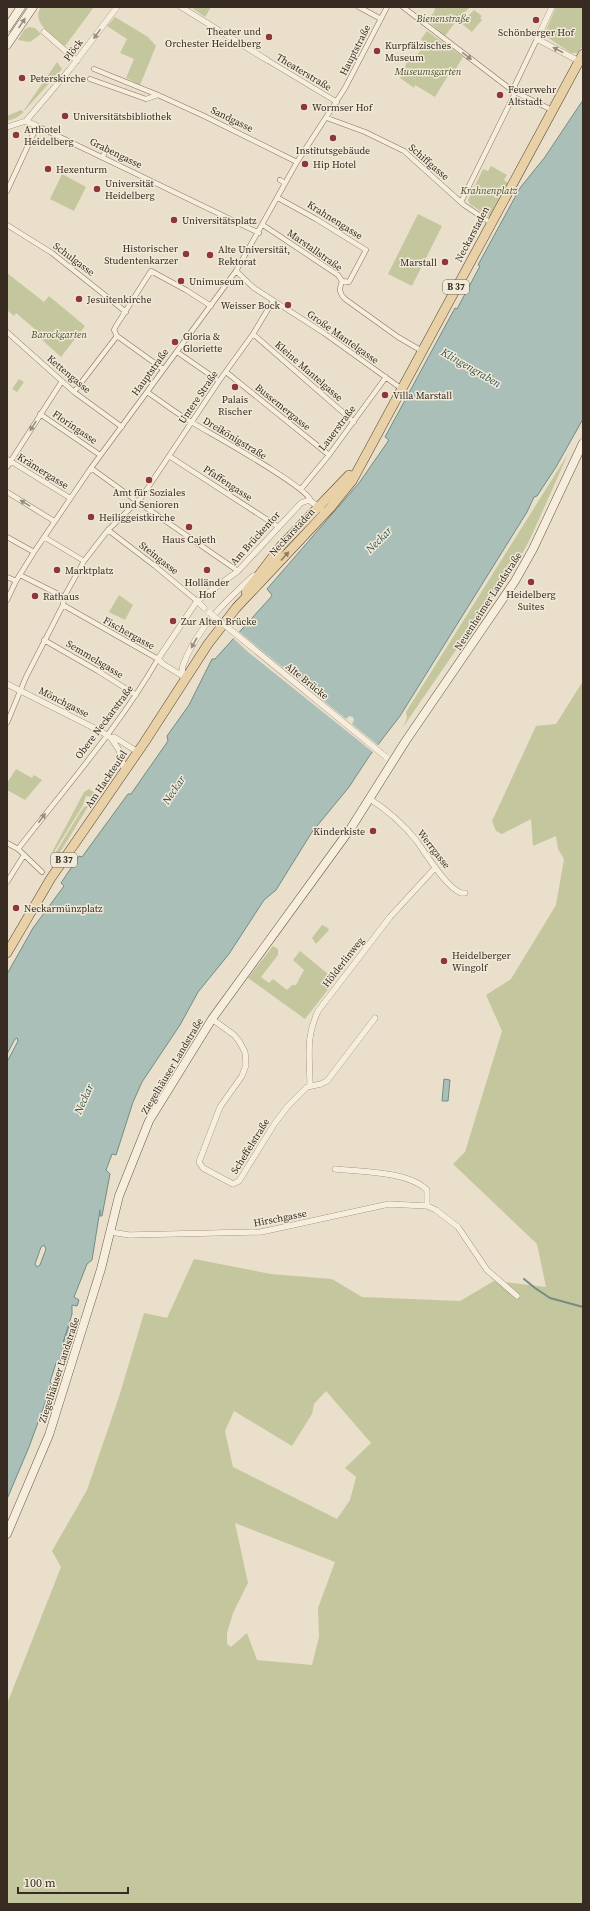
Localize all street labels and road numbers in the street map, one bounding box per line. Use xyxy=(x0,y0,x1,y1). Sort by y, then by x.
street label: Hauptstraße xyxy=(337,22,373,78)
street label: Plöck xyxy=(60,36,86,64)
street label: Theaterstraße xyxy=(274,50,334,94)
street label: Sandgasse xyxy=(209,103,255,135)
street label: Grabengasse xyxy=(88,135,144,171)
street label: Schiffgasse xyxy=(406,141,452,183)
street label: Krahnengasse xyxy=(305,198,365,242)
street label: Neckarstaden xyxy=(452,204,492,264)
street label: Marstallstraße xyxy=(285,226,345,274)
street label: Schulgasse xyxy=(51,239,97,279)
road number: B 37 xyxy=(443,280,469,294)
street label: Große Mantelgasse xyxy=(305,307,381,367)
street label: Kleine Mantelgasse xyxy=(272,338,346,404)
street label: Hauptstraße xyxy=(128,346,172,398)
street label: Kettengasse xyxy=(44,352,94,396)
street label: Untere Straße xyxy=(175,368,221,426)
street label: Bussemergasse xyxy=(253,381,313,433)
street label: Lauerstraße xyxy=(316,403,358,453)
street label: Floringasse xyxy=(50,407,100,447)
street label: Dreikönigstraße xyxy=(201,414,269,462)
street label: Krämergasse xyxy=(15,450,71,492)
street label: Pfaffengasse xyxy=(201,462,255,504)
street label: Neckarstaden xyxy=(266,505,318,559)
street label: Am Brückentor xyxy=(227,508,283,568)
street label: Steingasse xyxy=(137,539,181,577)
street label: Neuenheimer Landstraße xyxy=(451,549,525,653)
street label: Fischergasse xyxy=(101,614,157,652)
street label: Semmelsgasse xyxy=(64,637,126,681)
street label: Alte Brücke xyxy=(283,660,331,702)
street label: Obere Neckarstraße xyxy=(72,683,136,761)
street label: Mönchgasse xyxy=(37,684,91,720)
street label: Am Hackteufel xyxy=(82,748,130,810)
street label: Werrgasse xyxy=(415,827,453,871)
road number: B 37 xyxy=(51,853,77,867)
street label: Hölderlinweg xyxy=(319,934,367,990)
street label: Ziegelhäuser Landstraße xyxy=(138,1015,206,1117)
street label: Scheffelstraße xyxy=(228,1116,272,1176)
street label: Hirschgasse xyxy=(252,1206,308,1230)
street label: Ziegelhäuser Landstraße xyxy=(36,1316,82,1424)

